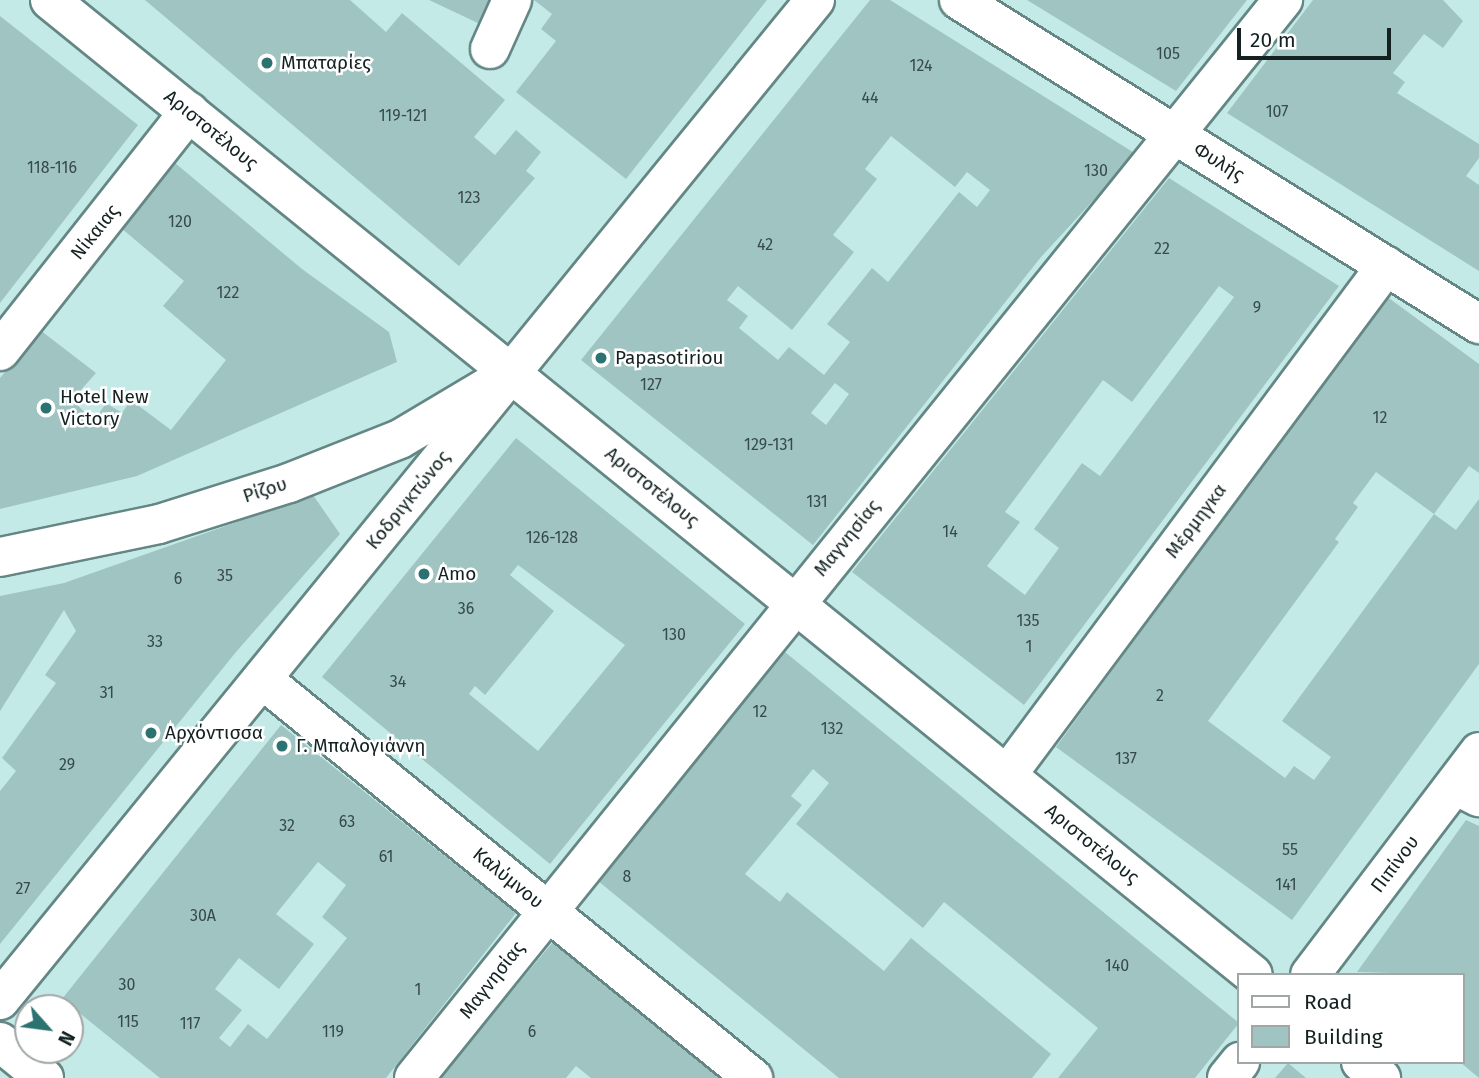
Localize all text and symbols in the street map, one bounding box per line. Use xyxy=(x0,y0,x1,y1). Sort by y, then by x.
scale bar xyxy=(1241,14,1395,58)
text: 20 m xyxy=(1250,27,1296,53)
house number: 105 xyxy=(1156,44,1180,64)
place label: Μπαταρίες xyxy=(281,52,371,74)
marker: Μπαταρίες xyxy=(259,55,275,71)
house number: 124 xyxy=(910,56,932,76)
street label: Αριστοτέλους xyxy=(159,85,263,175)
house number: 44 xyxy=(861,88,879,108)
house number: 107 xyxy=(1266,102,1288,122)
house number: 119-121 xyxy=(379,106,427,126)
street label: Φυλής xyxy=(1189,138,1249,186)
house number: 118-116 xyxy=(27,158,77,178)
house number: 130 xyxy=(1084,161,1108,181)
house number: 123 xyxy=(458,188,480,208)
street label: Νίκαιας xyxy=(66,200,124,264)
house number: 120 xyxy=(168,212,192,232)
house number: 42 xyxy=(757,235,773,255)
house number: 22 xyxy=(1154,239,1170,259)
house number: 122 xyxy=(217,283,239,303)
house number: 9 xyxy=(1253,298,1261,318)
place label: Papasotiriou xyxy=(615,347,724,369)
marker: Papasotiriou xyxy=(593,350,609,366)
house number: 127 xyxy=(640,375,662,395)
place label: Hotel New Victory xyxy=(60,386,149,430)
marker: Hotel New Victory xyxy=(38,400,54,416)
house number: 12 xyxy=(1373,408,1387,428)
house number: 129-131 xyxy=(744,435,794,455)
street label: Αριστοτέλους xyxy=(600,442,704,532)
street label: Κοδριγκτώνος xyxy=(361,446,455,554)
street label: Ρίζου xyxy=(240,472,290,508)
street label: Μέρμηγκα xyxy=(1161,479,1231,563)
house number: 131 xyxy=(806,492,828,512)
street label: Μαγνησίας xyxy=(809,495,885,581)
house number: 14 xyxy=(942,522,958,542)
house number: 126-128 xyxy=(526,528,578,548)
place label: Amo xyxy=(438,563,476,585)
house number: 35 xyxy=(217,566,233,586)
marker: Amo xyxy=(416,566,432,582)
house number: 6 xyxy=(174,569,182,589)
house number: 36 xyxy=(458,599,474,619)
house number: 135 xyxy=(1017,611,1039,631)
house number: 130 xyxy=(662,625,686,645)
house number: 33 xyxy=(147,632,163,652)
house number: 1 xyxy=(1026,637,1032,657)
house number: 34 xyxy=(390,672,406,692)
house number: 31 xyxy=(100,683,114,703)
house number: 2 xyxy=(1156,686,1164,706)
house number: 12 xyxy=(753,702,767,722)
house number: 132 xyxy=(821,719,843,739)
place label: Αρχόντισσα xyxy=(165,722,263,744)
marker: Αρχόντισσα xyxy=(143,725,159,741)
place label: Γ. Μπαλογιάννη xyxy=(296,735,425,757)
marker: Γ. Μπαλογιάννη xyxy=(274,738,290,754)
house number: 137 xyxy=(1115,749,1137,769)
house number: 29 xyxy=(59,755,75,775)
street label: Αριστοτέλους xyxy=(1040,799,1144,889)
house number: 63 xyxy=(339,812,355,832)
house number: 32 xyxy=(279,816,295,836)
street label: Πιπίνου xyxy=(1366,831,1424,897)
house number: 55 xyxy=(1282,840,1298,860)
street label: Καλύμνου xyxy=(468,843,548,913)
house number: 61 xyxy=(379,847,393,867)
house number: 8 xyxy=(623,867,631,887)
house number: 141 xyxy=(1275,875,1297,895)
house number: 27 xyxy=(16,879,30,899)
house number: 30Α xyxy=(190,906,216,926)
street label: Μαγνησίας xyxy=(455,937,529,1023)
house number: 140 xyxy=(1105,956,1129,976)
legend xyxy=(1238,973,1465,1064)
house number: 30 xyxy=(119,975,135,995)
house number: 1 xyxy=(415,980,421,1000)
text: Road xyxy=(1304,989,1352,1015)
north arrow xyxy=(14,994,84,1064)
house number: 115 xyxy=(117,1012,139,1032)
house number: 117 xyxy=(180,1014,200,1034)
house number: 119 xyxy=(322,1022,344,1042)
house number: 6 xyxy=(528,1022,536,1042)
text: Building xyxy=(1304,1024,1383,1050)
text: N xyxy=(53,1027,79,1049)

